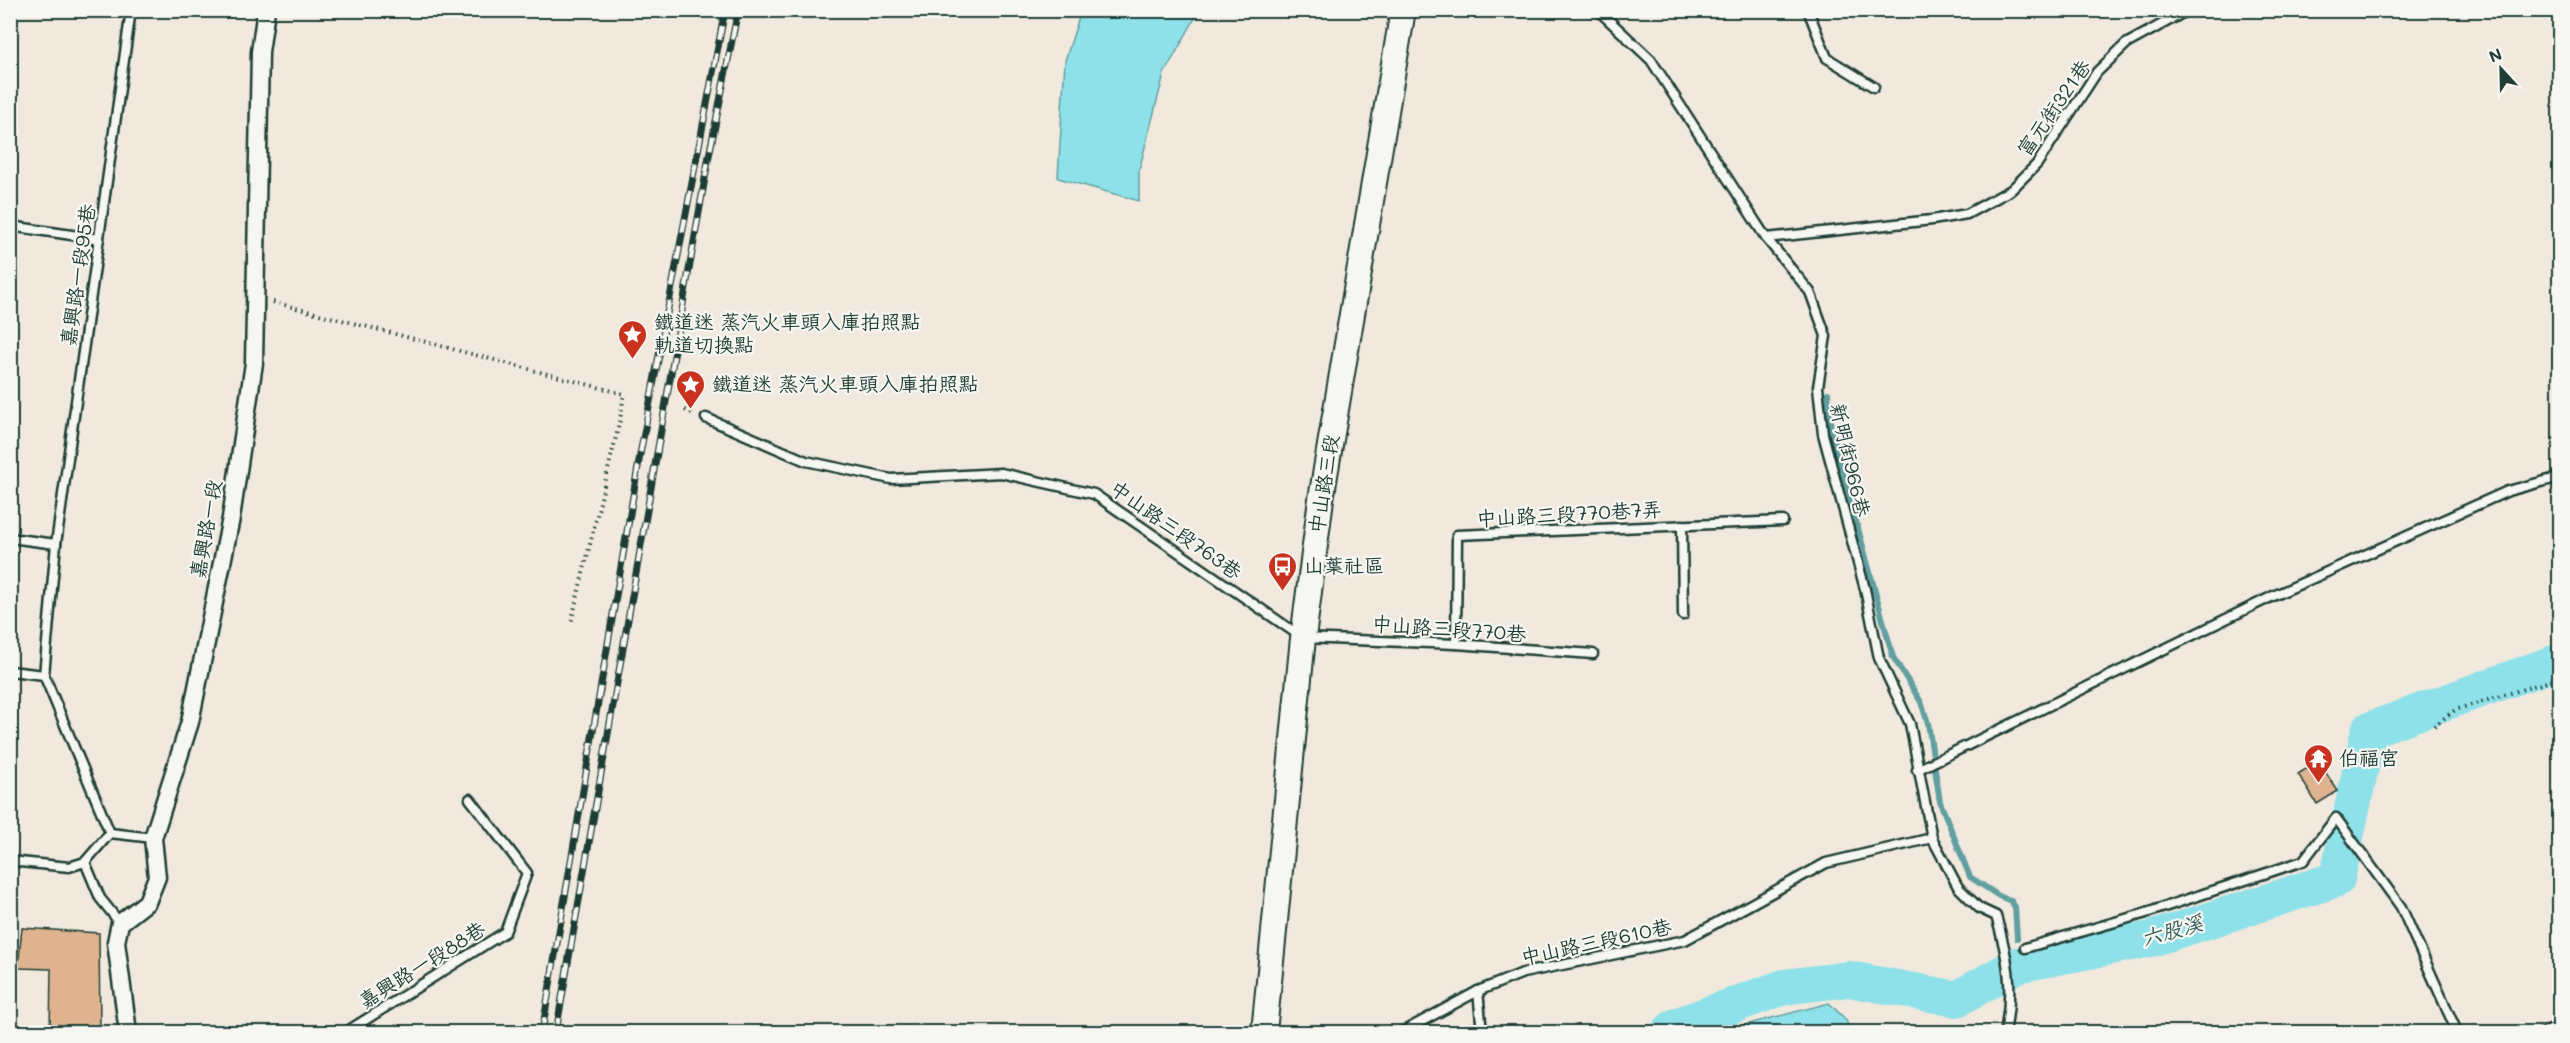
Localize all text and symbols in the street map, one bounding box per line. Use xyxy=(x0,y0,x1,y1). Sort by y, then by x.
north arrow xyxy=(2471,39,2531,99)
text: N xyxy=(2486,43,2505,67)
street label: 富元街321巷 xyxy=(2010,53,2096,161)
street label: 嘉興路一段95巷 xyxy=(54,201,100,348)
place label: 鐵道迷 蒸汽火車頭入庫拍照點 軌道切換點 xyxy=(654,308,920,357)
place icon: 鐵道迷 蒸汽火車頭入庫拍照點 軌道切換點 xyxy=(617,318,649,360)
place icon: 鐵道迷 蒸汽火車頭入庫拍照點 xyxy=(675,368,707,410)
place label: 鐵道迷 蒸汽火車頭入庫拍照點 xyxy=(712,370,978,396)
street label: 新明街966巷 xyxy=(1825,400,1877,520)
street label: 中山路三段 xyxy=(1302,432,1344,535)
street label: 中山路三段763巷 xyxy=(1106,474,1248,585)
street label: 嘉興路一段 xyxy=(184,477,227,580)
street label: 中山路三段770巷7弄 xyxy=(1476,495,1662,531)
bus stop icon: 山葉社區 xyxy=(1267,550,1299,592)
place label: 山葉社區 xyxy=(1304,552,1384,578)
street label: 中山路三段770巷 xyxy=(1371,610,1528,646)
temple icon: 伯福宮 xyxy=(2302,742,2334,784)
place label: 伯福宮 xyxy=(2339,744,2399,770)
water label: 六股溪 xyxy=(2138,908,2207,951)
street label: 中山路三段610巷 xyxy=(1518,912,1674,970)
street label: 嘉興路一段88巷 xyxy=(353,914,490,1013)

